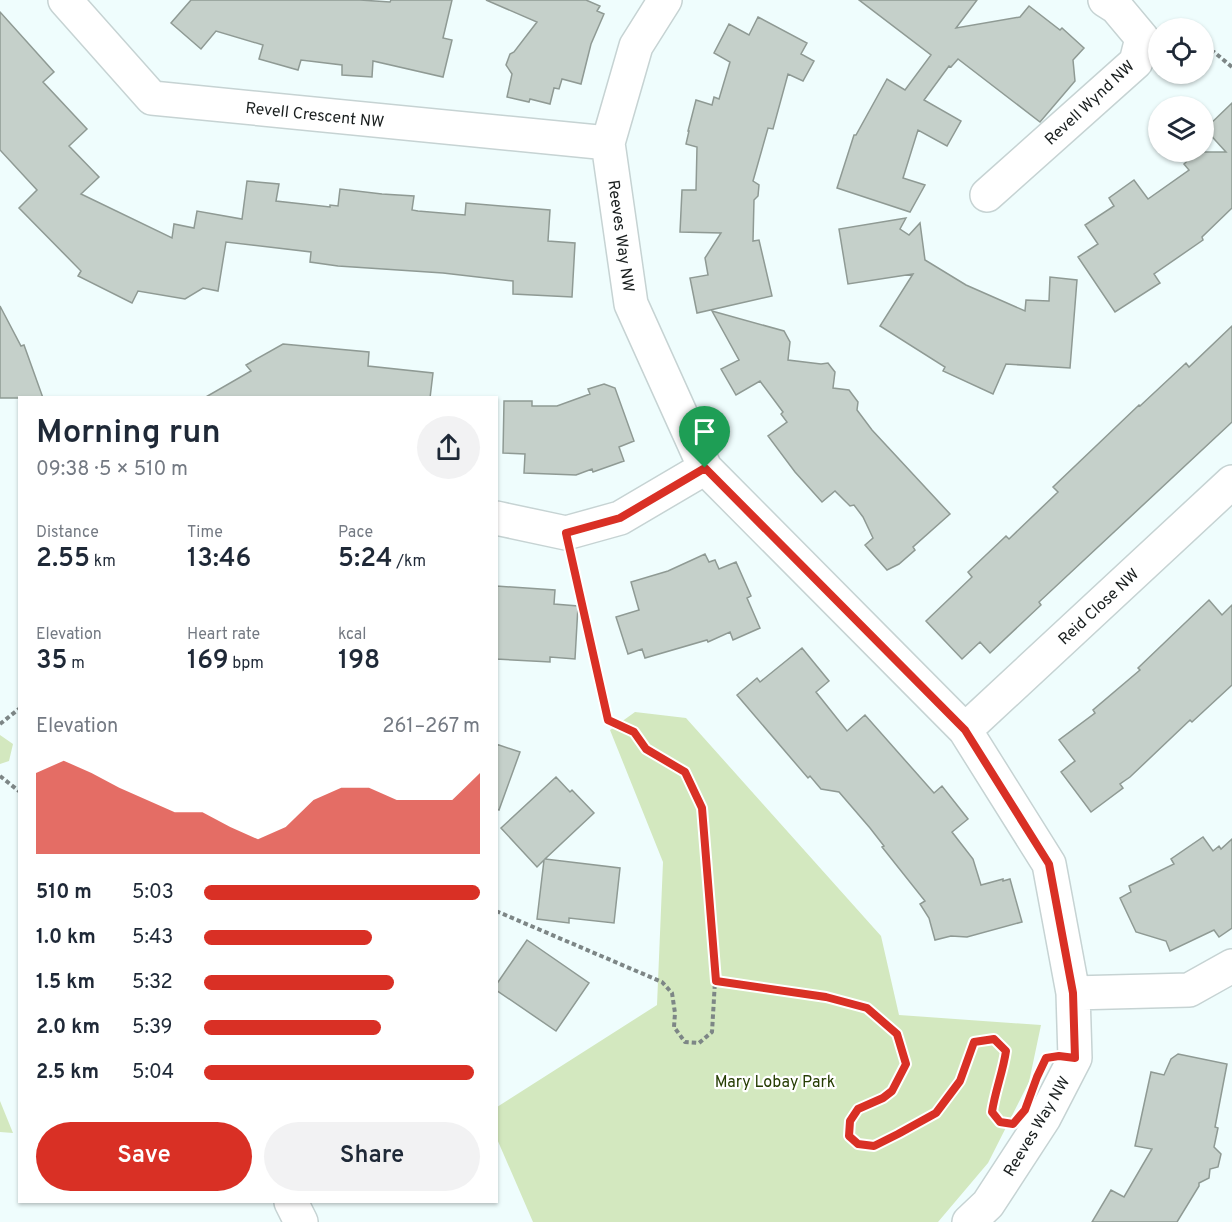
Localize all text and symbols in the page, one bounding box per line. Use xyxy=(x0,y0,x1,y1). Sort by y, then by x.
map controls xyxy=(1148,18,1214,162)
button: locate xyxy=(1148,18,1214,84)
street label: Revell Wynd NW xyxy=(1041,57,1139,150)
button: layers xyxy=(1148,96,1214,162)
street label: Revell Crescent NW xyxy=(244,99,385,133)
street label: Reeves Way NW xyxy=(602,179,638,294)
pin xyxy=(679,406,730,468)
text: Morning run xyxy=(36,413,221,455)
icon: arrive xyxy=(688,415,721,448)
button: share xyxy=(417,416,480,479)
text: 09:38 · 5 × 510 m xyxy=(36,457,188,483)
text: Distance xyxy=(36,523,99,543)
text: Time xyxy=(187,523,223,543)
text: Pace xyxy=(338,523,373,543)
text: 2.55 xyxy=(36,543,90,576)
text: 13:46 xyxy=(187,543,251,576)
text: 5:24 xyxy=(338,543,392,576)
text: km xyxy=(90,552,116,572)
text: /km xyxy=(392,552,426,572)
street label: Reid Close NW xyxy=(1055,565,1144,650)
text: Elevation xyxy=(36,625,102,645)
text: Heart rate xyxy=(187,625,260,645)
text: kcal xyxy=(338,625,366,645)
text: 35 xyxy=(36,645,68,678)
text: 169 xyxy=(187,645,229,678)
text: 198 xyxy=(338,645,380,678)
text: m xyxy=(68,654,85,674)
text: bpm xyxy=(229,654,264,674)
text: Elevation xyxy=(36,714,118,740)
text: 261–267 m xyxy=(382,714,480,740)
text: 510 m xyxy=(36,880,92,906)
text: 5:03 xyxy=(132,880,174,906)
text: 1.0 km xyxy=(36,925,96,951)
text: 5:43 xyxy=(132,925,173,951)
text: 1.5 km xyxy=(36,970,95,996)
text: 5:32 xyxy=(132,970,173,996)
text: 2.0 km xyxy=(36,1015,100,1041)
text: 5:39 xyxy=(132,1015,173,1041)
text: 2.5 km xyxy=(36,1060,99,1086)
text: 5:04 xyxy=(132,1060,174,1086)
park label: Mary Lobay Park xyxy=(715,1073,835,1093)
street label: Reeves Way NW xyxy=(1000,1073,1075,1181)
button: Save xyxy=(36,1122,252,1191)
button: Share xyxy=(264,1122,480,1191)

